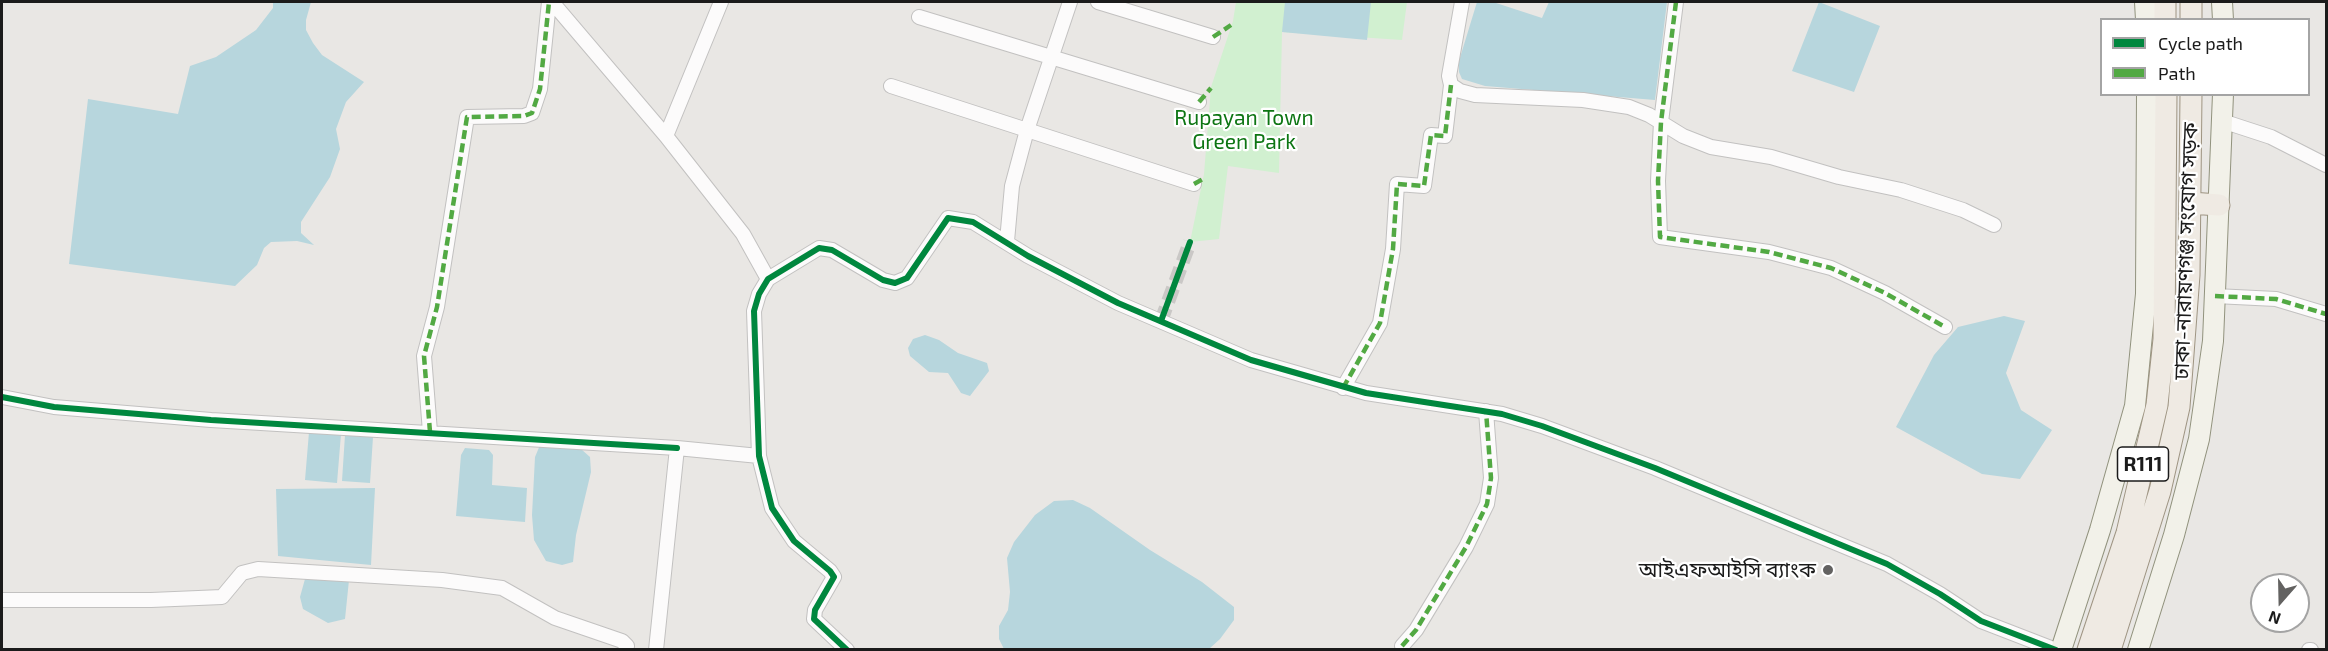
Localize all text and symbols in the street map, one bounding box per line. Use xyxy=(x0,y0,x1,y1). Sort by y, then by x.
legend xyxy=(2100,18,2310,96)
text: Cycle path xyxy=(2158,32,2243,54)
text: Path xyxy=(2158,62,2196,84)
park label: Rupayan Town Green Park xyxy=(1174,105,1314,155)
street label: ঢাকা-নারায়ণগঞ্জ সংযোগ সড়ক xyxy=(2169,122,2203,380)
road number: R111 xyxy=(2118,447,2168,481)
place label: আইএফআইসি ব্যাংক xyxy=(1639,557,1816,583)
marker: আইএফআইসি ব্যাংক xyxy=(1821,563,1835,577)
north arrow xyxy=(2250,573,2310,633)
text: N xyxy=(2266,608,2283,629)

